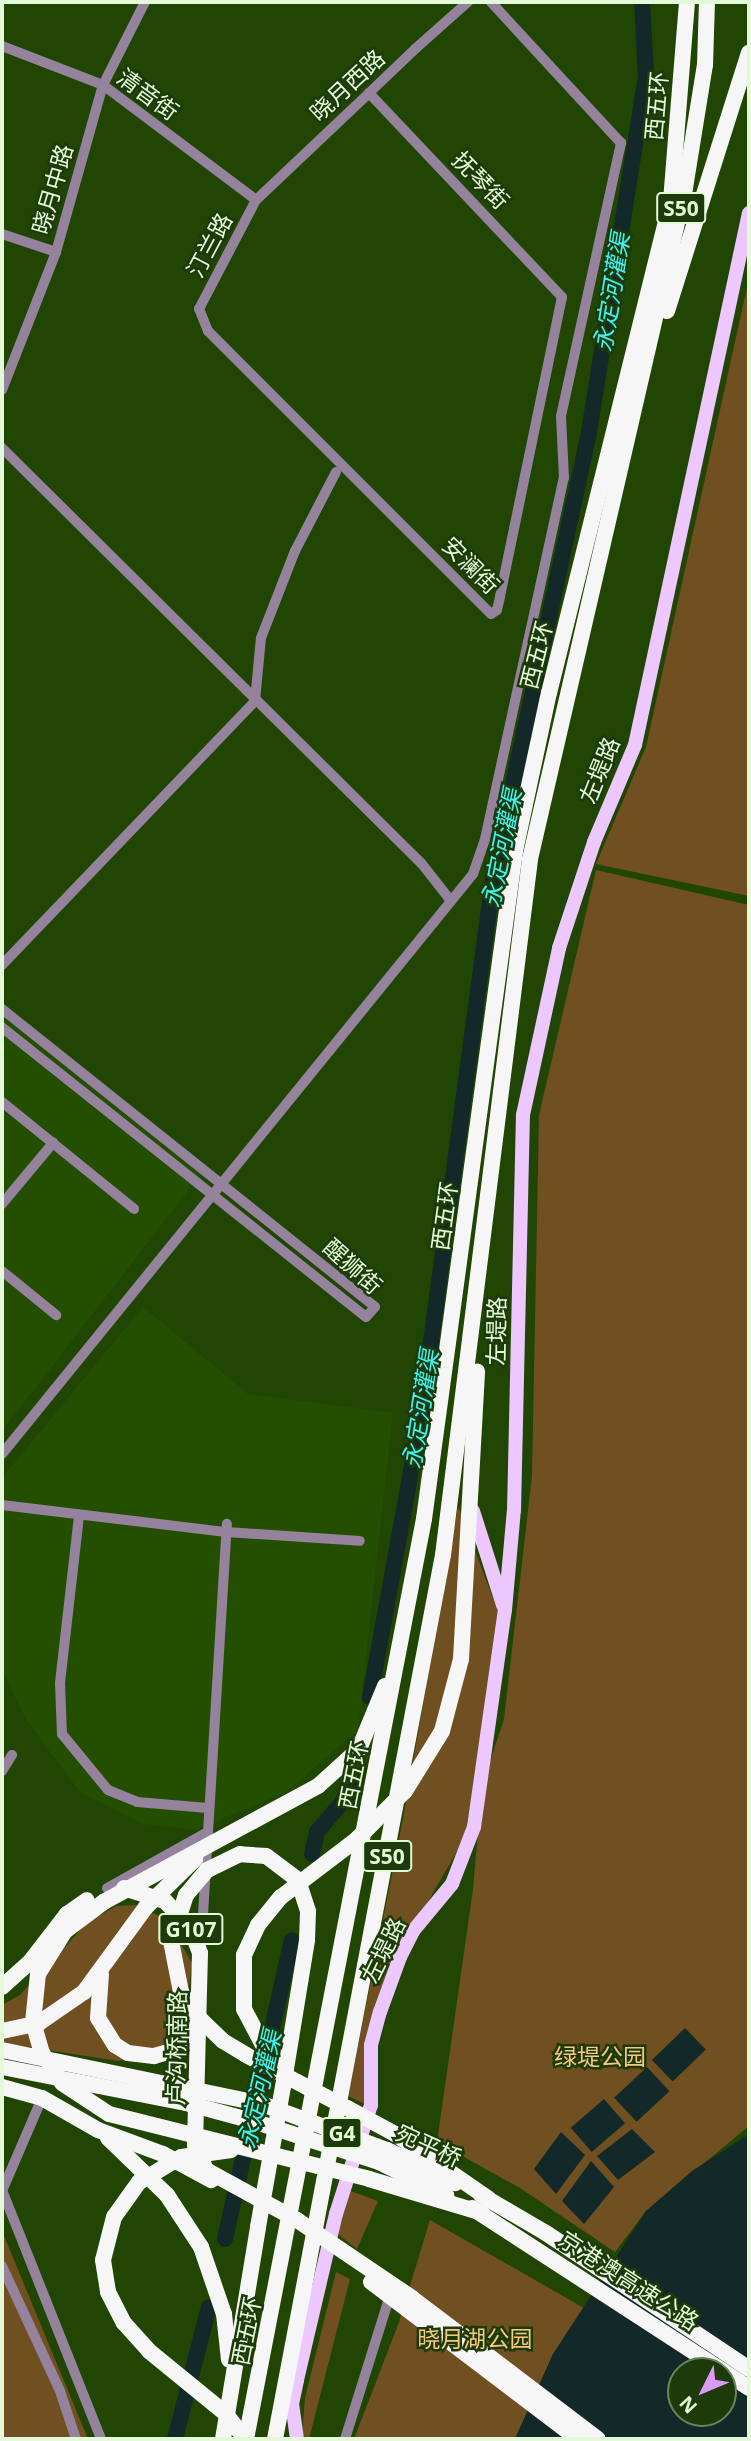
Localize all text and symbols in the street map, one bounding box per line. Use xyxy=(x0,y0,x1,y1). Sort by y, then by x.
street label: 晓月西路 xyxy=(304,44,390,126)
street label: 清音街 xyxy=(112,63,184,125)
street label: 西五环 xyxy=(639,70,673,142)
street label: 晓月中路 xyxy=(26,141,78,237)
street label: 抚琴街 xyxy=(447,146,515,214)
road number: S50 xyxy=(655,190,707,226)
street label: 汀兰路 xyxy=(181,208,237,282)
water label: 永定河灌渠 xyxy=(587,230,635,354)
street label: 安澜街 xyxy=(437,531,505,599)
street label: 西五环 xyxy=(514,618,558,692)
street label: 左堤路 xyxy=(573,733,625,807)
water label: 永定河灌渠 xyxy=(475,786,527,910)
street label: 西五环 xyxy=(426,1180,462,1252)
street label: 醒狮街 xyxy=(318,1233,388,1299)
street label: 左堤路 xyxy=(482,1296,510,1366)
water label: 永定河灌渠 xyxy=(396,1347,444,1471)
street label: 西五环 xyxy=(333,1739,373,1811)
road number: S50 xyxy=(361,1839,413,1874)
road number: G107 xyxy=(158,1912,224,1946)
street label: 左堤路 xyxy=(355,1913,411,1987)
street label: 卢沟桥南路 xyxy=(161,1990,191,2106)
water label: 永定河灌渠 xyxy=(231,2027,287,2151)
park label: 绿堤公园 xyxy=(554,2042,646,2070)
road number: G4 xyxy=(321,2116,363,2150)
street label: 宛平桥 xyxy=(392,2118,466,2172)
street label: 京港澳高速公路 xyxy=(554,2225,704,2335)
street label: 西五环 xyxy=(226,2295,266,2367)
park label: 晓月湖公园 xyxy=(418,2324,532,2352)
north arrow xyxy=(667,2357,737,2427)
text: N xyxy=(673,2390,703,2419)

